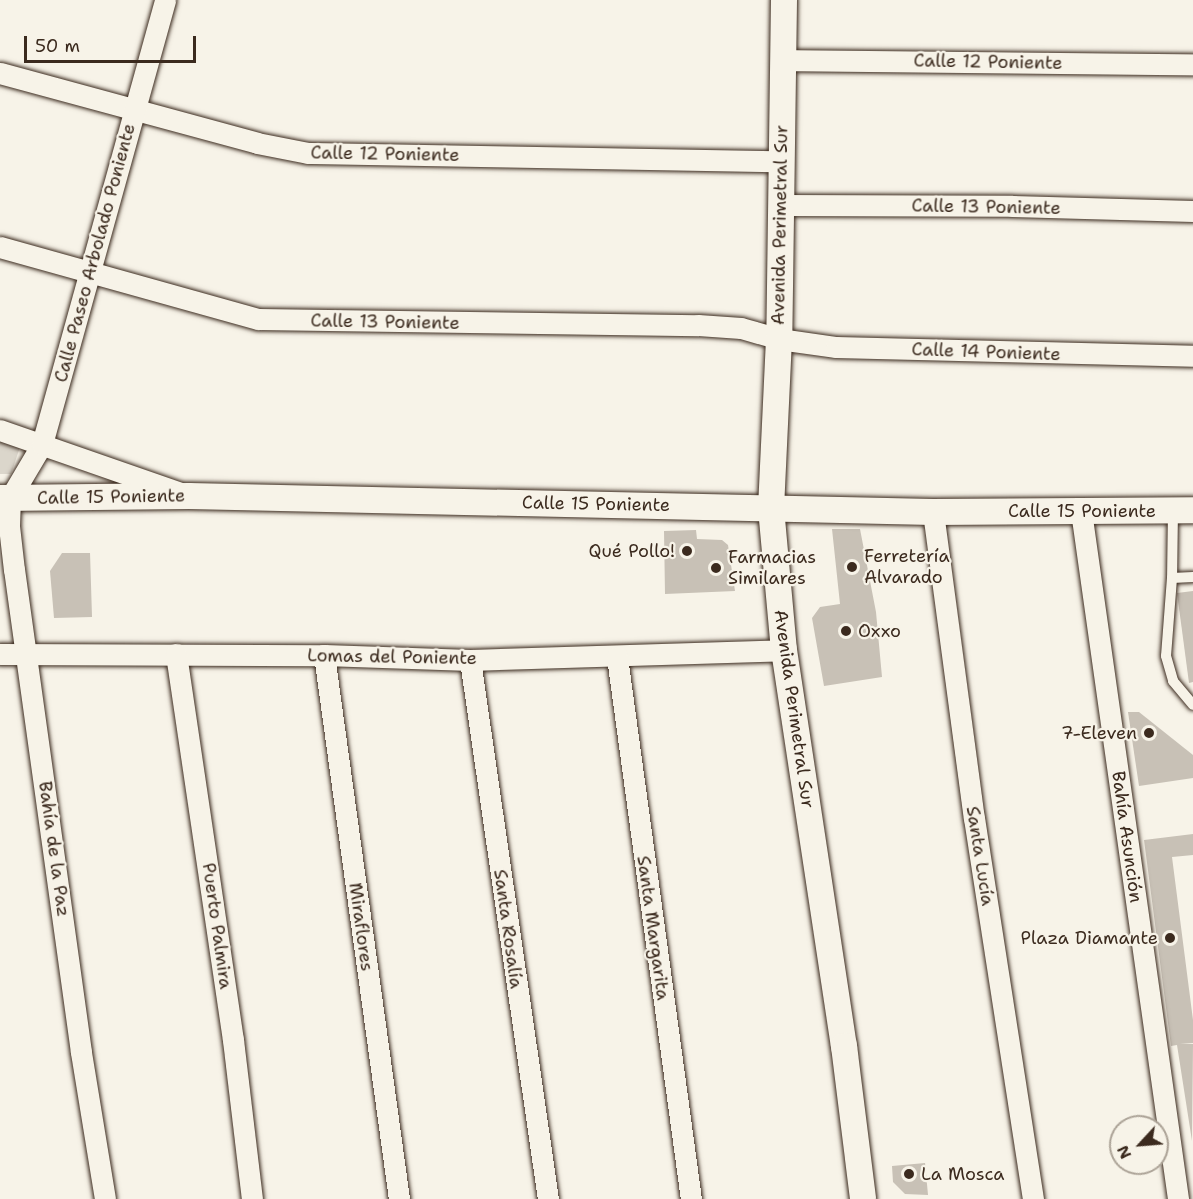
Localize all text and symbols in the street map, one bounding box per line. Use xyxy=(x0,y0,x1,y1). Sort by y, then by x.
scale bar xyxy=(27,24,200,62)
text: 50 m xyxy=(35,34,80,58)
street label: Calle 12 Poniente xyxy=(913,50,1063,74)
street label: Calle Paseo Arbolado Poniente xyxy=(50,121,140,385)
street label: Avenida Perimetral Sur xyxy=(767,125,793,325)
street label: Calle 12 Poniente xyxy=(310,142,460,166)
street label: Calle 13 Poniente xyxy=(911,195,1061,219)
street label: Calle 13 Poniente xyxy=(310,310,460,334)
street label: Calle 14 Poniente xyxy=(911,339,1061,365)
street label: Calle 15 Poniente xyxy=(37,485,185,509)
street label: Calle 15 Poniente xyxy=(522,492,670,516)
street label: Calle 15 Poniente xyxy=(1008,500,1156,522)
place label: Qué Pollo! xyxy=(589,540,675,562)
marker: Qué Pollo! xyxy=(680,544,694,558)
place label: Ferretería Alvarado xyxy=(864,546,950,588)
place label: Farmacias Similares xyxy=(728,547,816,590)
marker: Ferretería Alvarado xyxy=(845,560,859,574)
marker: Farmacias Similares xyxy=(709,561,723,575)
street label: Avenida Perimetral Sur xyxy=(769,608,819,810)
place label: Oxxo xyxy=(858,620,901,642)
marker: Oxxo xyxy=(839,624,853,638)
street label: Lomas del Poniente xyxy=(307,645,477,669)
place label: 7-Eleven xyxy=(1061,722,1137,744)
marker: 7-Eleven xyxy=(1142,726,1156,740)
street label: Bahía Asunción xyxy=(1107,770,1147,904)
street label: Bahía de la Paz xyxy=(34,780,74,918)
street label: Santa Lucía xyxy=(961,805,999,907)
street label: Santa Margarita xyxy=(632,854,674,1002)
street label: Puerto Palmira xyxy=(197,861,237,991)
street label: Santa Rosalía xyxy=(489,868,527,990)
street label: Miraflores xyxy=(344,881,378,973)
place label: Plaza Diamante xyxy=(1020,927,1158,949)
marker: Plaza Diamante xyxy=(1163,931,1177,945)
north arrow xyxy=(1109,1115,1169,1175)
text: N xyxy=(1112,1142,1136,1163)
place label: La Mosca xyxy=(921,1163,1004,1185)
marker: La Mosca xyxy=(902,1167,916,1181)

